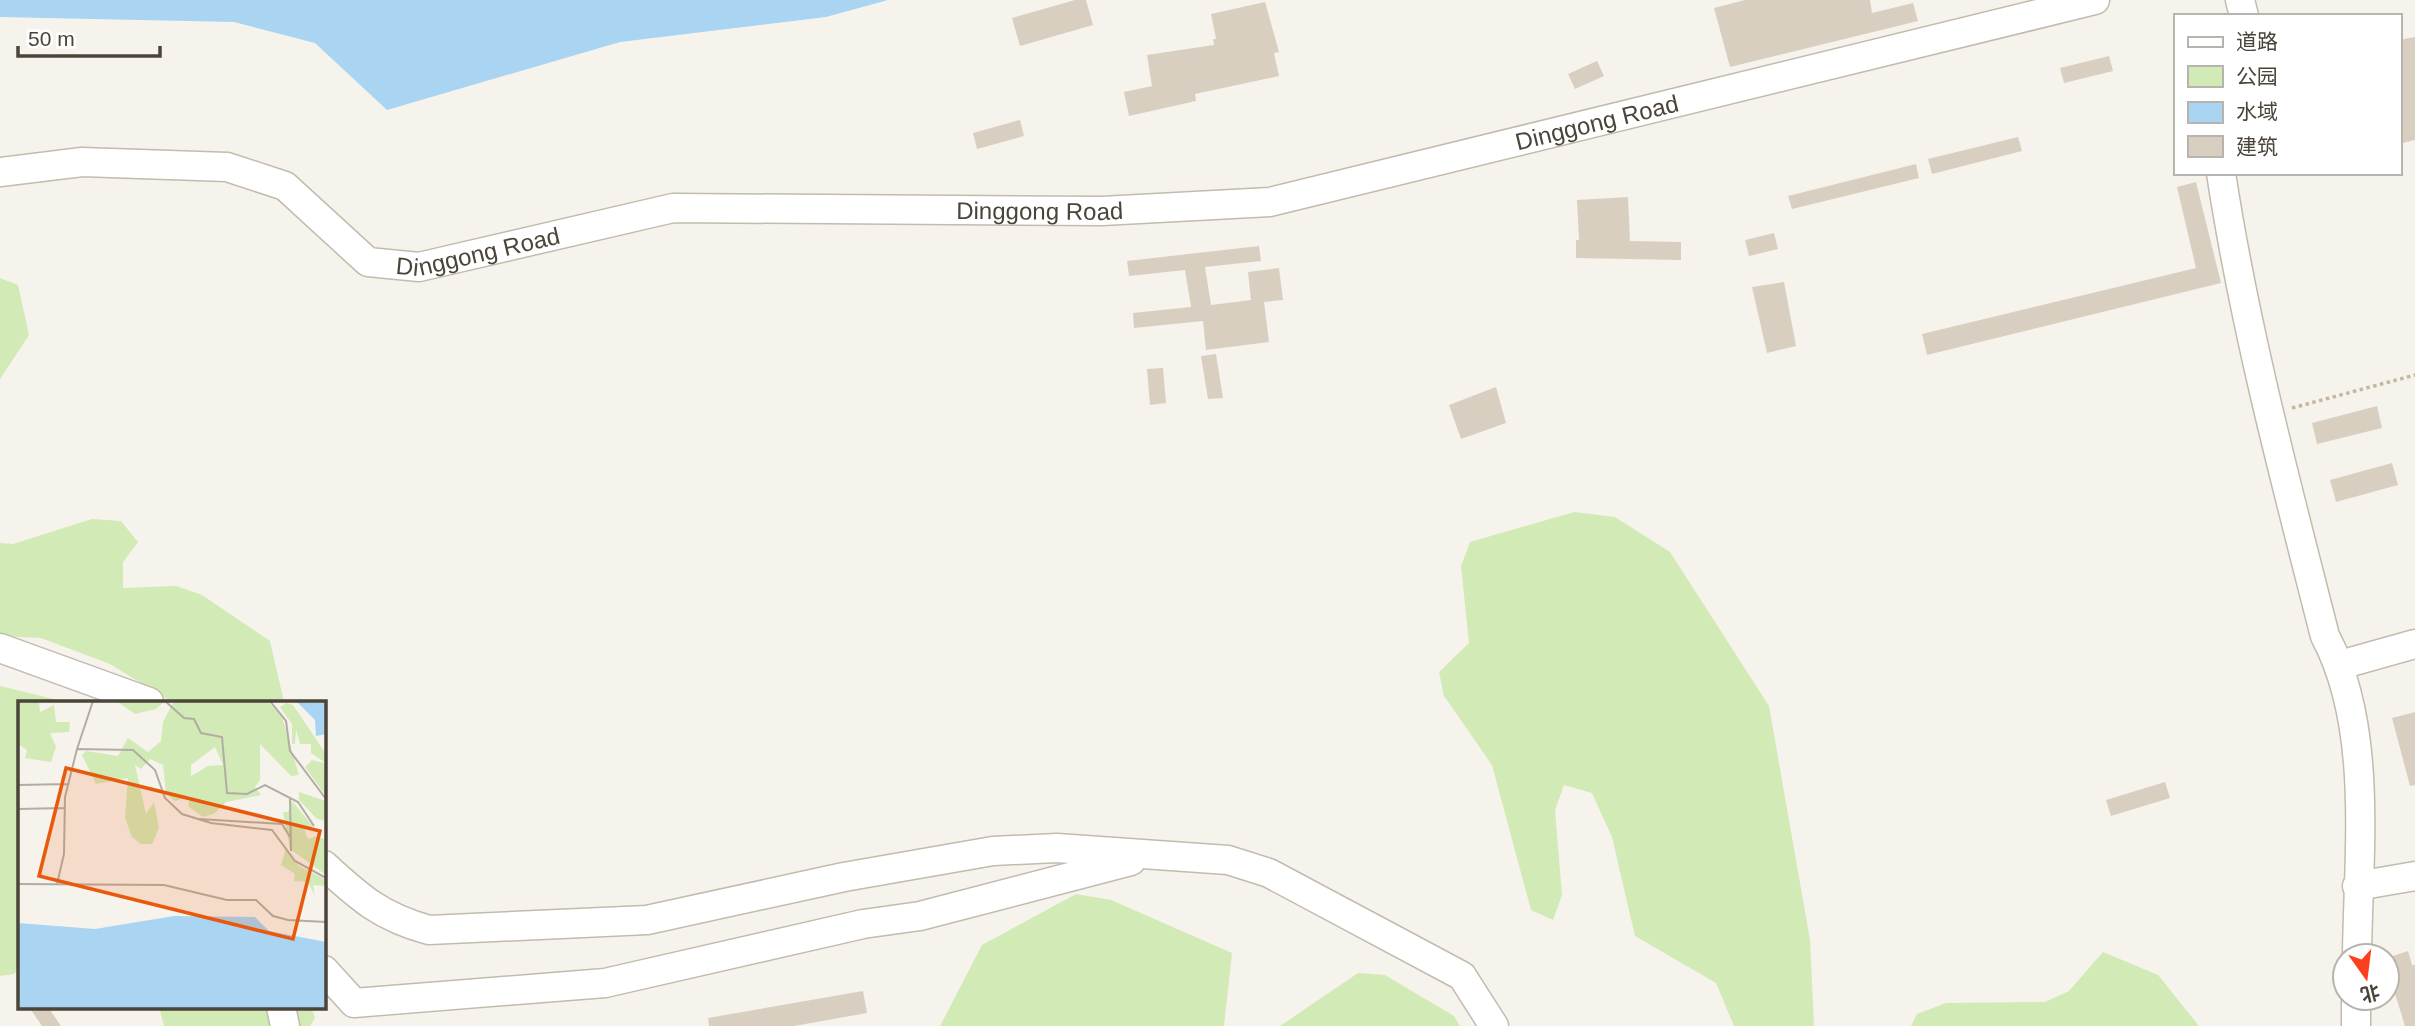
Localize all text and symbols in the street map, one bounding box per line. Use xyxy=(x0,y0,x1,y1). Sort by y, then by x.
scale bar xyxy=(18,14,159,58)
legend xyxy=(2174,14,2401,175)
text: 50 m xyxy=(28,27,75,50)
text: 道路 xyxy=(2236,30,2278,53)
text: 公园 xyxy=(2236,65,2278,88)
street label: Dinggong Road xyxy=(1513,89,1681,155)
text: 水域 xyxy=(2236,100,2278,123)
text: 建筑 xyxy=(2236,135,2278,158)
street label: Dinggong Road xyxy=(956,196,1124,225)
street label: Dinggong Road xyxy=(395,221,562,280)
inset map xyxy=(18,701,326,1009)
north arrow xyxy=(2331,942,2401,1012)
text: 北 xyxy=(2358,981,2382,1005)

